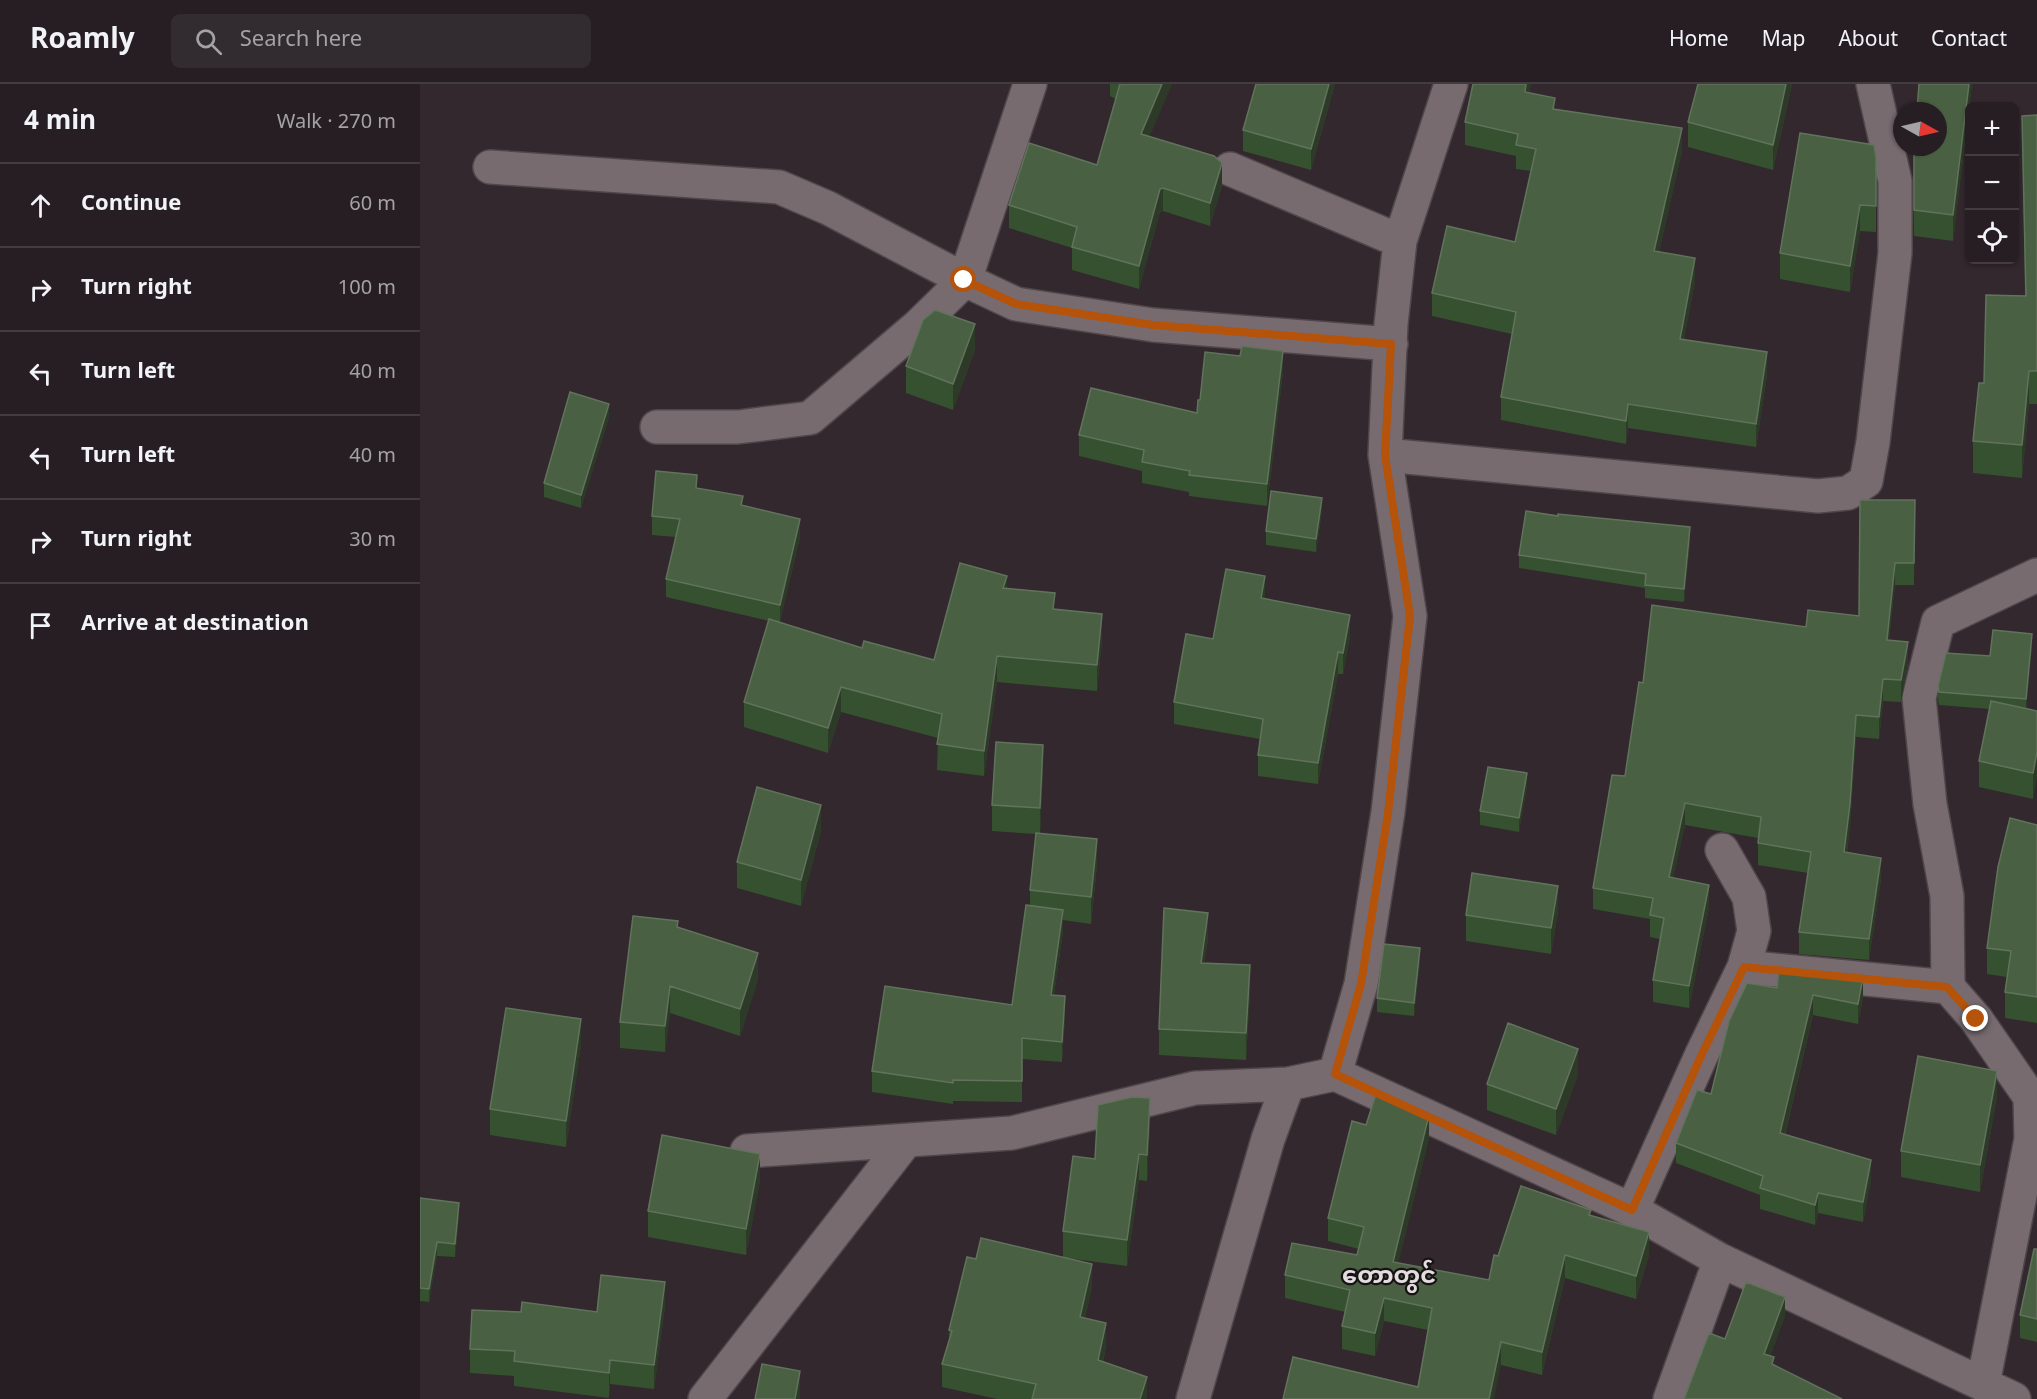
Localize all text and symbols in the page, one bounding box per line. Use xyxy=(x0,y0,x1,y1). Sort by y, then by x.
text: Roamly xyxy=(30,11,135,72)
search box xyxy=(171,14,591,68)
text: Search here xyxy=(240,17,362,65)
text: Home xyxy=(1669,18,1729,64)
text: Map xyxy=(1762,18,1805,64)
text: About xyxy=(1838,18,1898,64)
text: Contact xyxy=(1931,18,2007,64)
icon: search xyxy=(192,25,225,58)
text: 4 min xyxy=(24,95,96,151)
text: Walk · 270 m xyxy=(277,102,396,145)
north arrow xyxy=(1893,102,1947,156)
map controls xyxy=(1965,102,2019,264)
button: + xyxy=(1965,102,2019,156)
button: − xyxy=(1965,156,2019,210)
text: Continue xyxy=(81,181,181,229)
text: 60 m xyxy=(349,184,396,227)
icon: ahead xyxy=(24,189,57,222)
button: locate xyxy=(1965,210,2019,264)
text: Turn right xyxy=(81,265,192,313)
route start xyxy=(950,266,976,292)
text: 100 m xyxy=(338,268,396,311)
icon: right xyxy=(24,273,57,306)
text: Turn left xyxy=(81,349,175,397)
text: 40 m xyxy=(349,352,396,395)
icon: left xyxy=(24,357,57,390)
text: Turn left xyxy=(81,433,175,481)
text: 40 m xyxy=(349,436,396,479)
icon: left xyxy=(24,441,57,474)
text: Turn right xyxy=(81,517,192,565)
text: 30 m xyxy=(349,520,396,563)
icon: right xyxy=(24,525,57,558)
text: Arrive at destination xyxy=(81,601,309,649)
icon: arrive xyxy=(24,609,57,642)
route end xyxy=(1962,1005,1988,1031)
district label: တောတွင် xyxy=(1342,1251,1436,1304)

